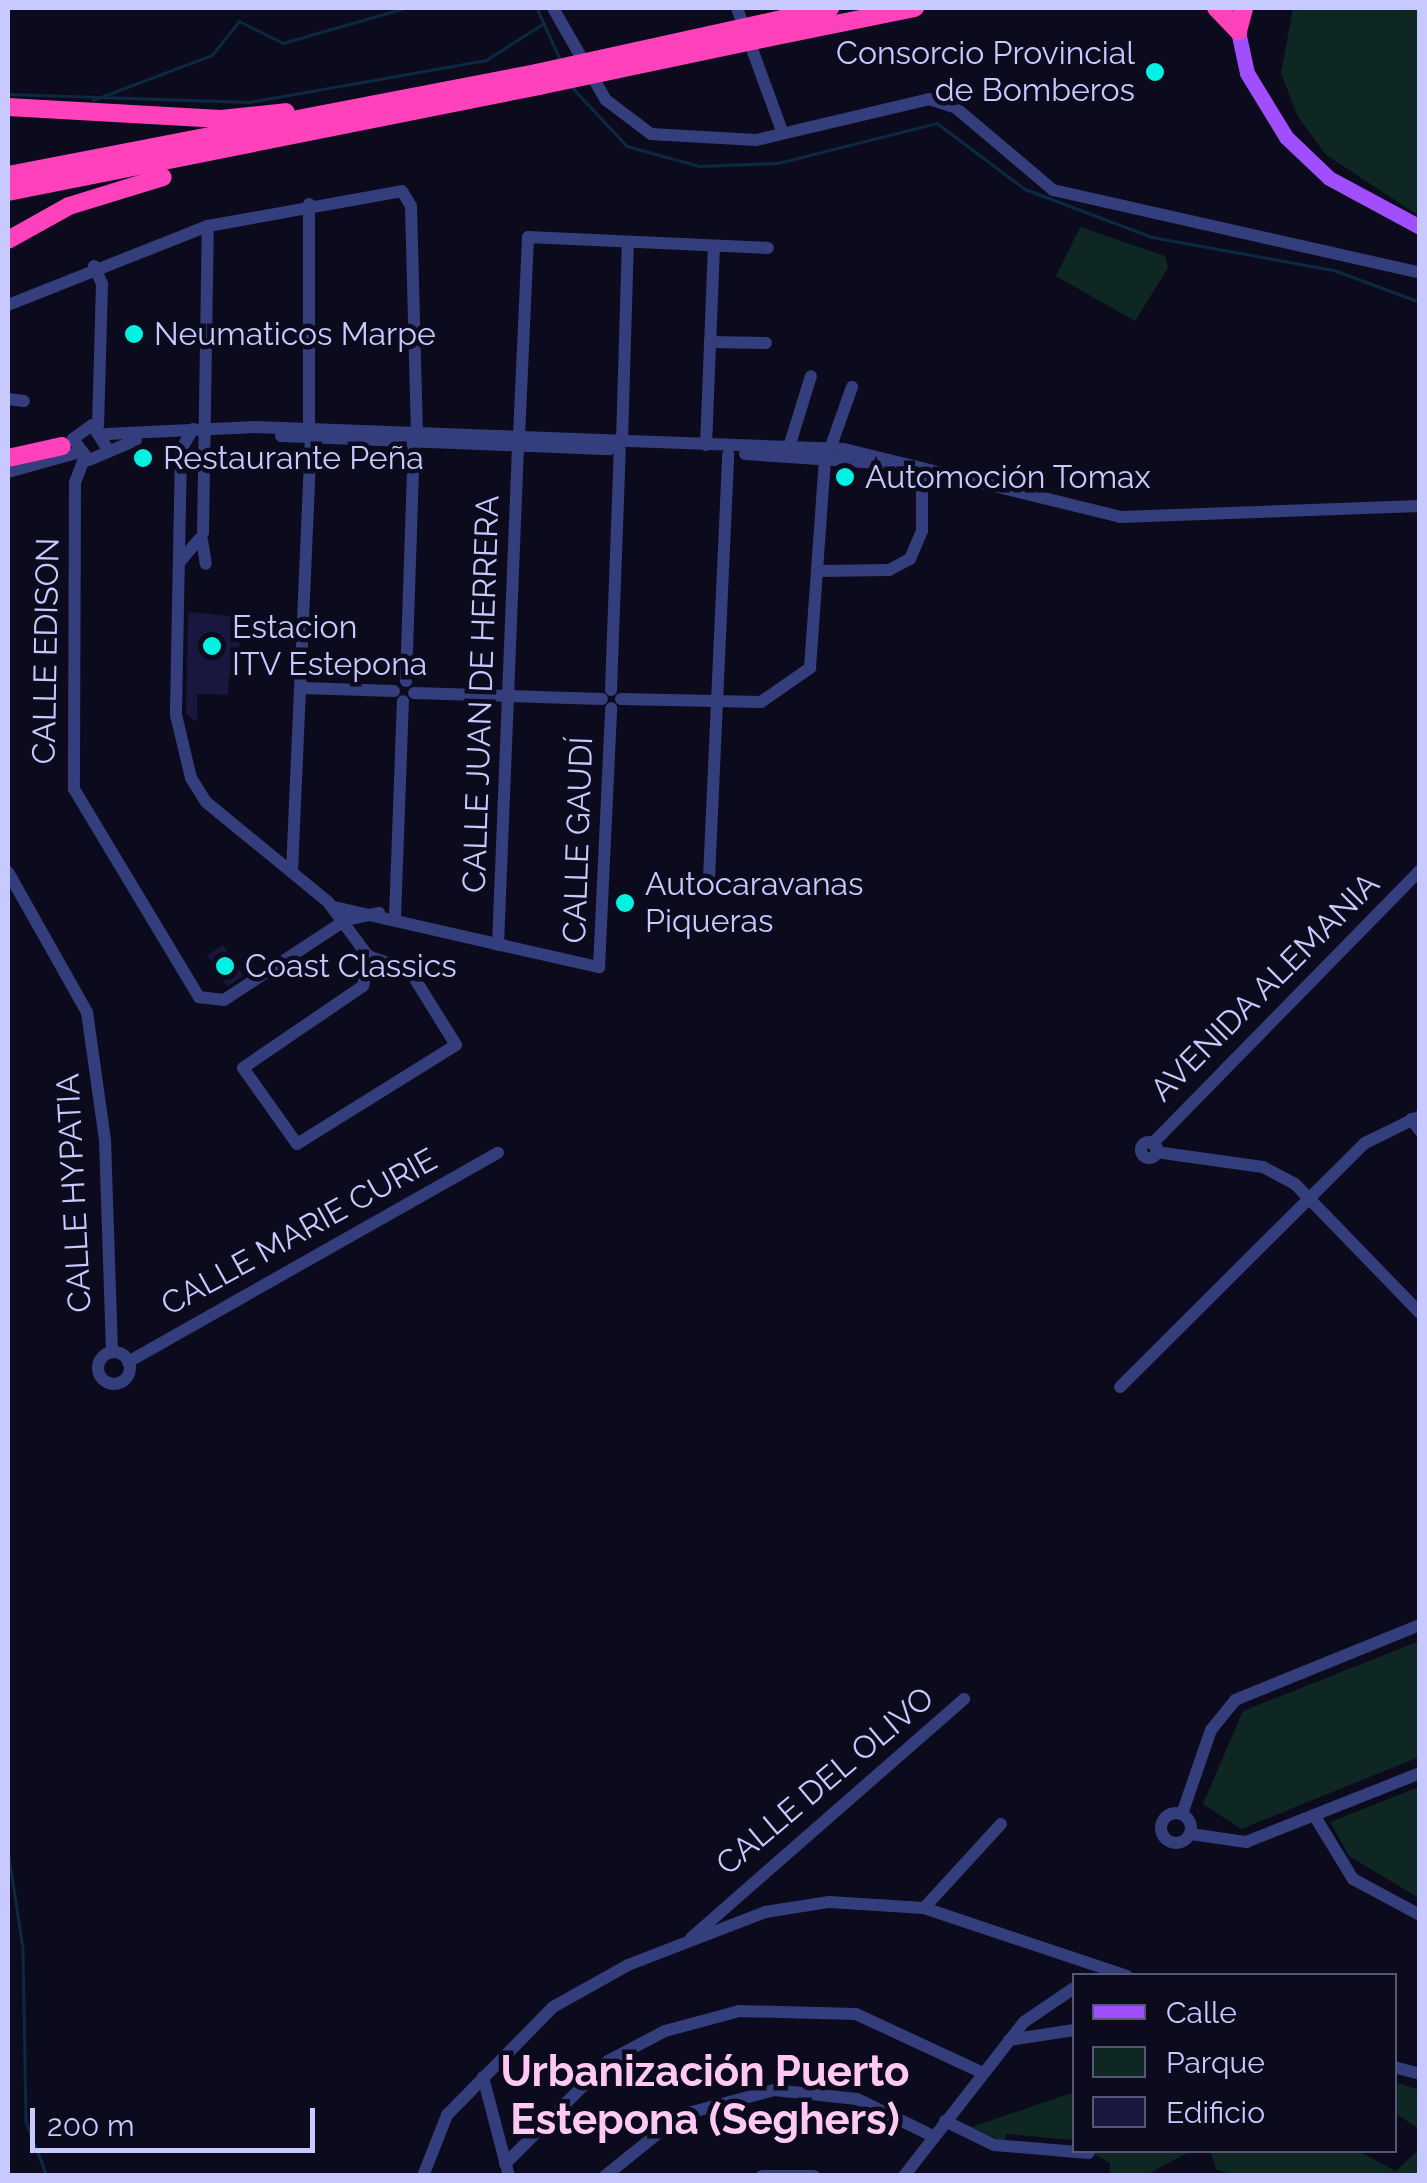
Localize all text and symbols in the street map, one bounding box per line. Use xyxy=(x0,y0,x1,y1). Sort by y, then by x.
place label: Consorcio Provincial de Bomberos xyxy=(836,35,1135,110)
marker: Consorcio Provincial de Bomberos xyxy=(1144,61,1166,83)
place label: Neumaticos Marpe xyxy=(154,315,436,353)
marker: Neumaticos Marpe xyxy=(123,323,145,345)
place label: Restaurante Peña xyxy=(163,439,424,477)
marker: Restaurante Peña xyxy=(132,447,154,469)
place label: Automoción Tomax xyxy=(865,458,1152,496)
marker: Automoción Tomax xyxy=(834,466,856,488)
street label: CALLE JUAN DE HERRERA xyxy=(455,494,507,894)
street label: CALLE EDISON xyxy=(25,537,67,765)
place label: Estacion ITV Estepona xyxy=(232,609,428,684)
marker: Estacion ITV Estepona xyxy=(201,635,223,657)
street label: CALLE GAUDÍ xyxy=(555,736,601,944)
street label: AVENIDA ALEMANIA xyxy=(1142,864,1388,1110)
place label: Autocaravanas Piqueras xyxy=(645,866,863,941)
marker: Autocaravanas Piqueras xyxy=(614,892,636,914)
place label: Coast Classics xyxy=(245,947,457,985)
marker: Coast Classics xyxy=(214,955,236,977)
street label: CALLE HYPATIA xyxy=(49,1072,99,1314)
street label: CALLE MARIE CURIE xyxy=(155,1140,443,1324)
street label: CALLE DEL OLIVO xyxy=(708,1679,942,1883)
legend xyxy=(1072,1973,1397,2153)
text: Calle xyxy=(1166,1995,1237,2030)
text: Parque xyxy=(1166,2045,1265,2080)
district label: Urbanización Puerto Estepona (Seghers) xyxy=(500,2047,910,2146)
scale bar xyxy=(35,2088,320,2150)
text: Edificio xyxy=(1166,2095,1265,2130)
text: 200 m xyxy=(47,2108,135,2143)

